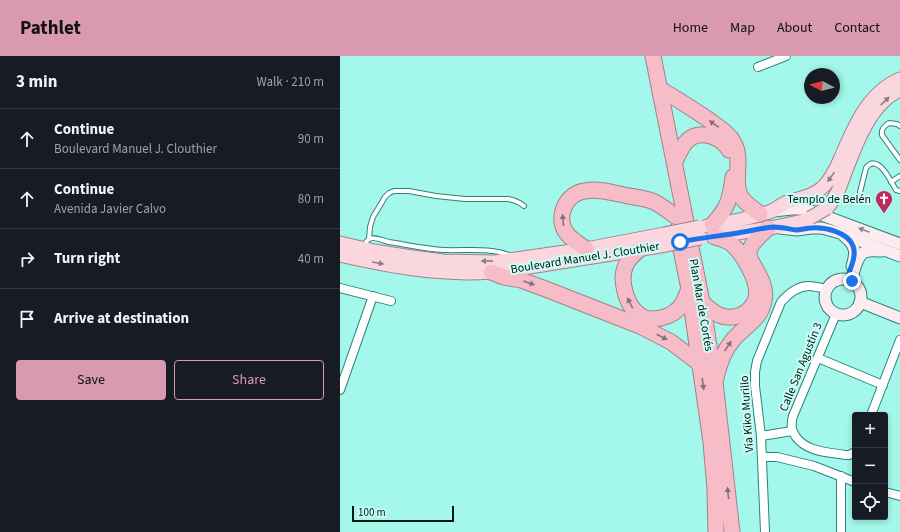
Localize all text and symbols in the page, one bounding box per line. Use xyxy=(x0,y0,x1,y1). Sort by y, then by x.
text: Pathlet xyxy=(20,15,81,42)
text: Home xyxy=(673,18,708,38)
text: Map xyxy=(730,18,755,38)
text: About xyxy=(777,18,812,38)
text: Contact xyxy=(834,18,880,38)
north arrow xyxy=(804,68,840,104)
text: 3 min xyxy=(16,70,57,94)
text: Walk · 210 m xyxy=(256,73,324,91)
one-way arrow xyxy=(880,96,890,106)
text: Continue xyxy=(54,119,114,140)
one-way arrow xyxy=(709,120,719,128)
icon: ahead xyxy=(16,128,38,150)
text: 90 m xyxy=(298,130,324,148)
text: Boulevard Manuel J. Clouthier xyxy=(54,140,217,158)
one-way arrow xyxy=(827,172,835,182)
text: Continue xyxy=(54,179,114,200)
icon: ahead xyxy=(16,188,38,210)
church icon: Templo de Belén xyxy=(874,189,894,214)
text: 80 m xyxy=(298,190,324,208)
place label: Templo de Belén xyxy=(787,191,871,208)
text: Avenida Javier Calvo xyxy=(54,200,166,218)
one-way arrow xyxy=(559,214,566,226)
one-way arrow xyxy=(857,227,869,233)
route start xyxy=(671,233,689,251)
street label: Boulevard Manuel J. Clouthier xyxy=(509,238,661,278)
icon: right xyxy=(16,248,38,270)
text: Turn right xyxy=(54,248,120,269)
text: 40 m xyxy=(298,250,324,268)
street label: Plan Mar de Cortés xyxy=(685,257,717,353)
one-way arrow xyxy=(481,258,493,265)
one-way arrow xyxy=(372,260,384,266)
route end xyxy=(843,272,861,290)
one-way arrow xyxy=(523,280,535,286)
one-way arrow xyxy=(627,297,633,309)
icon: arrive xyxy=(16,308,38,330)
text: Arrive at destination xyxy=(54,308,189,329)
street label: Calle San Agustín 3 xyxy=(775,320,827,414)
one-way arrow xyxy=(656,334,668,340)
one-way arrow xyxy=(725,341,732,352)
button: Save xyxy=(16,360,166,400)
button: Share xyxy=(174,360,324,400)
street label: Vía Kiko Murillo xyxy=(736,375,758,453)
one-way arrow xyxy=(699,378,706,390)
map controls xyxy=(852,412,888,520)
button: + xyxy=(852,412,888,448)
button: − xyxy=(852,448,888,484)
button: locate xyxy=(852,484,888,520)
one-way arrow xyxy=(725,487,731,499)
scale bar xyxy=(352,504,454,523)
text: 100 m xyxy=(358,505,386,520)

